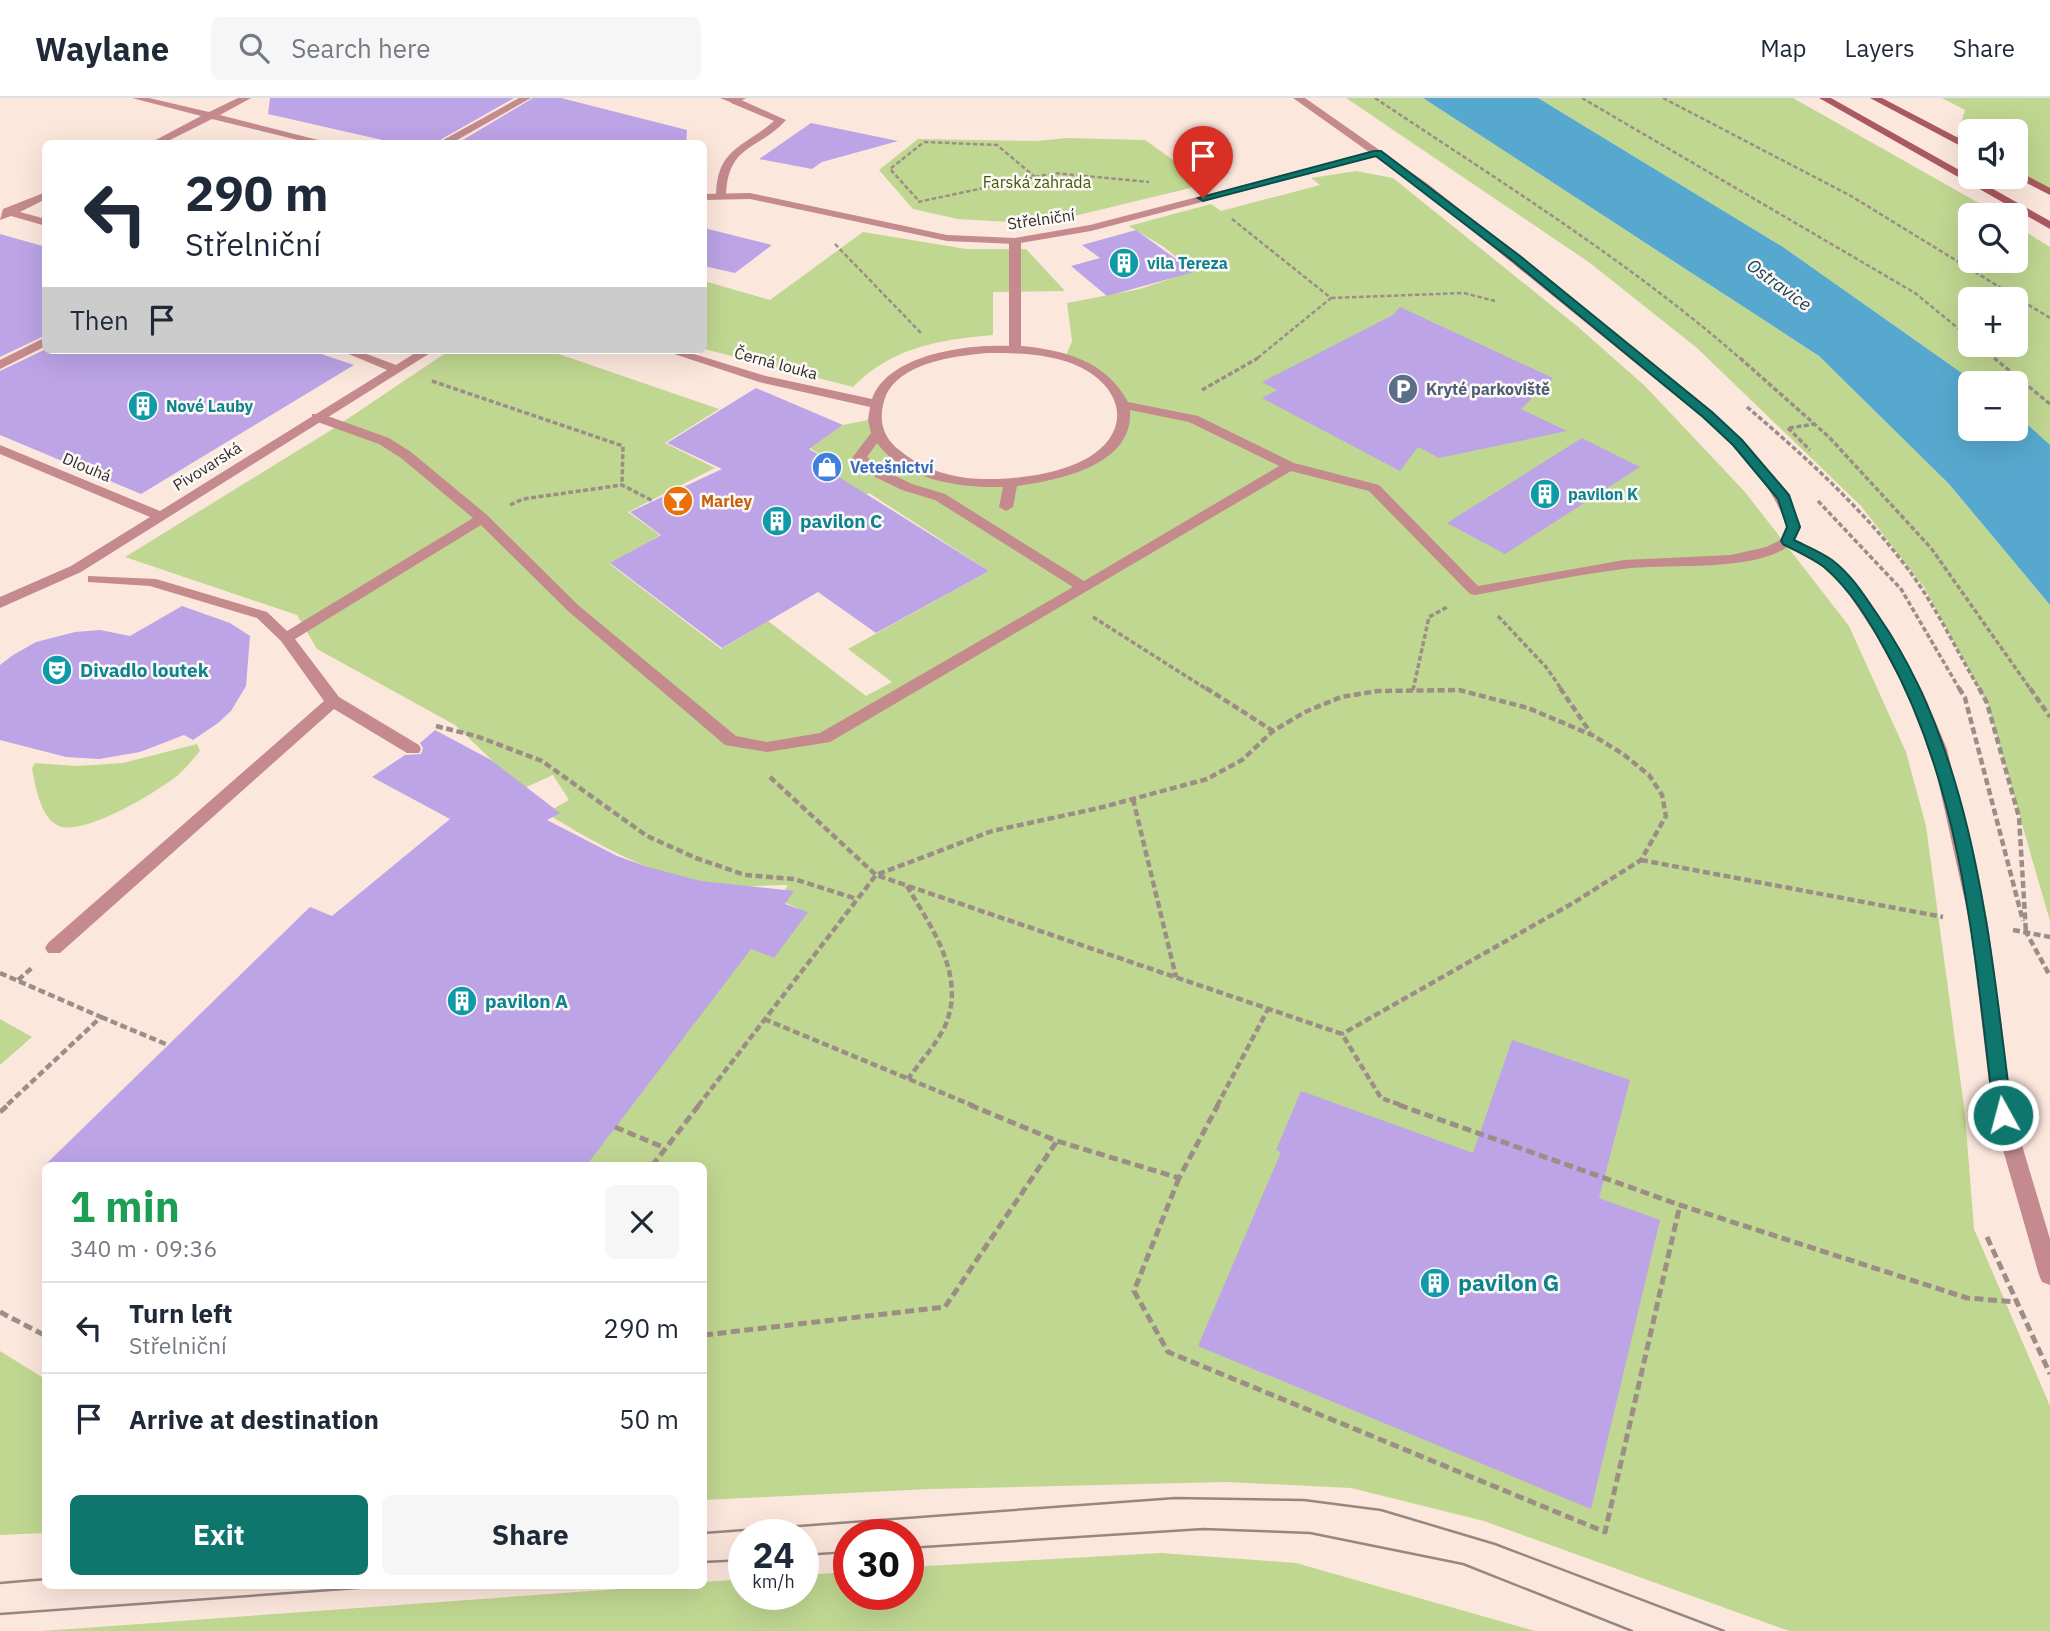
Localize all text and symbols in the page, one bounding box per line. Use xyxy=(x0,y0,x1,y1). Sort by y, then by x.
search box xyxy=(211,17,701,80)
text: Waylane xyxy=(35,27,169,70)
icon: search xyxy=(235,29,273,67)
text: Search here xyxy=(291,31,431,65)
text: Map xyxy=(1760,32,1807,64)
text: Layers xyxy=(1845,32,1915,64)
text: Share xyxy=(1953,32,2015,64)
map controls xyxy=(1958,119,2028,441)
button: sound xyxy=(1958,119,2028,189)
pin xyxy=(1173,126,1233,198)
icon: arrive xyxy=(1184,137,1222,175)
text: 290 m xyxy=(185,161,329,224)
icon: left xyxy=(70,168,161,259)
park label: Farská zahrada xyxy=(983,172,1092,192)
button: search xyxy=(1958,203,2028,273)
street label: Střelniční xyxy=(1006,204,1076,234)
text: Střelniční xyxy=(185,223,321,265)
building icon: vila Tereza xyxy=(1107,246,1141,280)
place label: vila Tereza xyxy=(1147,253,1228,273)
water label: Ostravice xyxy=(1743,253,1816,316)
button: + xyxy=(1958,287,2028,357)
icon: arrive xyxy=(143,301,181,339)
text: Then xyxy=(70,303,129,337)
street label: Černá louka xyxy=(732,341,820,384)
button: − xyxy=(1958,371,2028,441)
parking icon: Kryté parkoviště xyxy=(1386,372,1420,406)
place label: Kryté parkoviště xyxy=(1426,379,1550,399)
building icon: Nové Lauby xyxy=(126,389,160,423)
place label: Nové Lauby xyxy=(166,396,253,416)
street label: Pivovarská xyxy=(169,437,245,495)
street label: Dlouhá xyxy=(60,448,115,486)
shop icon: Vetešnictví xyxy=(810,450,844,484)
place label: Vetešnictví xyxy=(850,457,934,477)
building icon: pavilon K xyxy=(1528,477,1562,511)
bar icon: Marley xyxy=(661,484,695,518)
place label: pavilon K xyxy=(1568,484,1638,504)
place label: Marley xyxy=(701,491,752,511)
building icon: pavilon C xyxy=(760,504,794,538)
place label: pavilon C xyxy=(800,509,882,533)
theatre icon: Divadlo loutek xyxy=(40,653,74,687)
place label: Divadlo loutek xyxy=(80,658,209,682)
building icon: pavilon A xyxy=(445,984,479,1018)
place label: pavilon A xyxy=(485,989,568,1013)
position arrow xyxy=(1966,1078,2040,1152)
text: 1 min xyxy=(70,1179,180,1234)
button: close xyxy=(605,1185,679,1259)
text: 340 m · 09:36 xyxy=(70,1233,217,1263)
building icon: pavilon G xyxy=(1418,1266,1452,1300)
place label: pavilon G xyxy=(1458,1267,1559,1297)
text: Turn left xyxy=(129,1296,232,1330)
icon: left xyxy=(70,1309,108,1347)
text: 290 m xyxy=(603,1311,679,1345)
text: Střelniční xyxy=(129,1330,227,1360)
icon: arrive xyxy=(70,1400,108,1438)
text: Arrive at destination xyxy=(129,1402,379,1436)
text: 50 m xyxy=(619,1402,679,1436)
button: Exit xyxy=(70,1495,368,1575)
button: Share xyxy=(382,1495,679,1575)
speed limit sign: 30 xyxy=(833,1519,924,1610)
text: 24 xyxy=(752,1532,795,1578)
text: km/h xyxy=(752,1570,795,1593)

